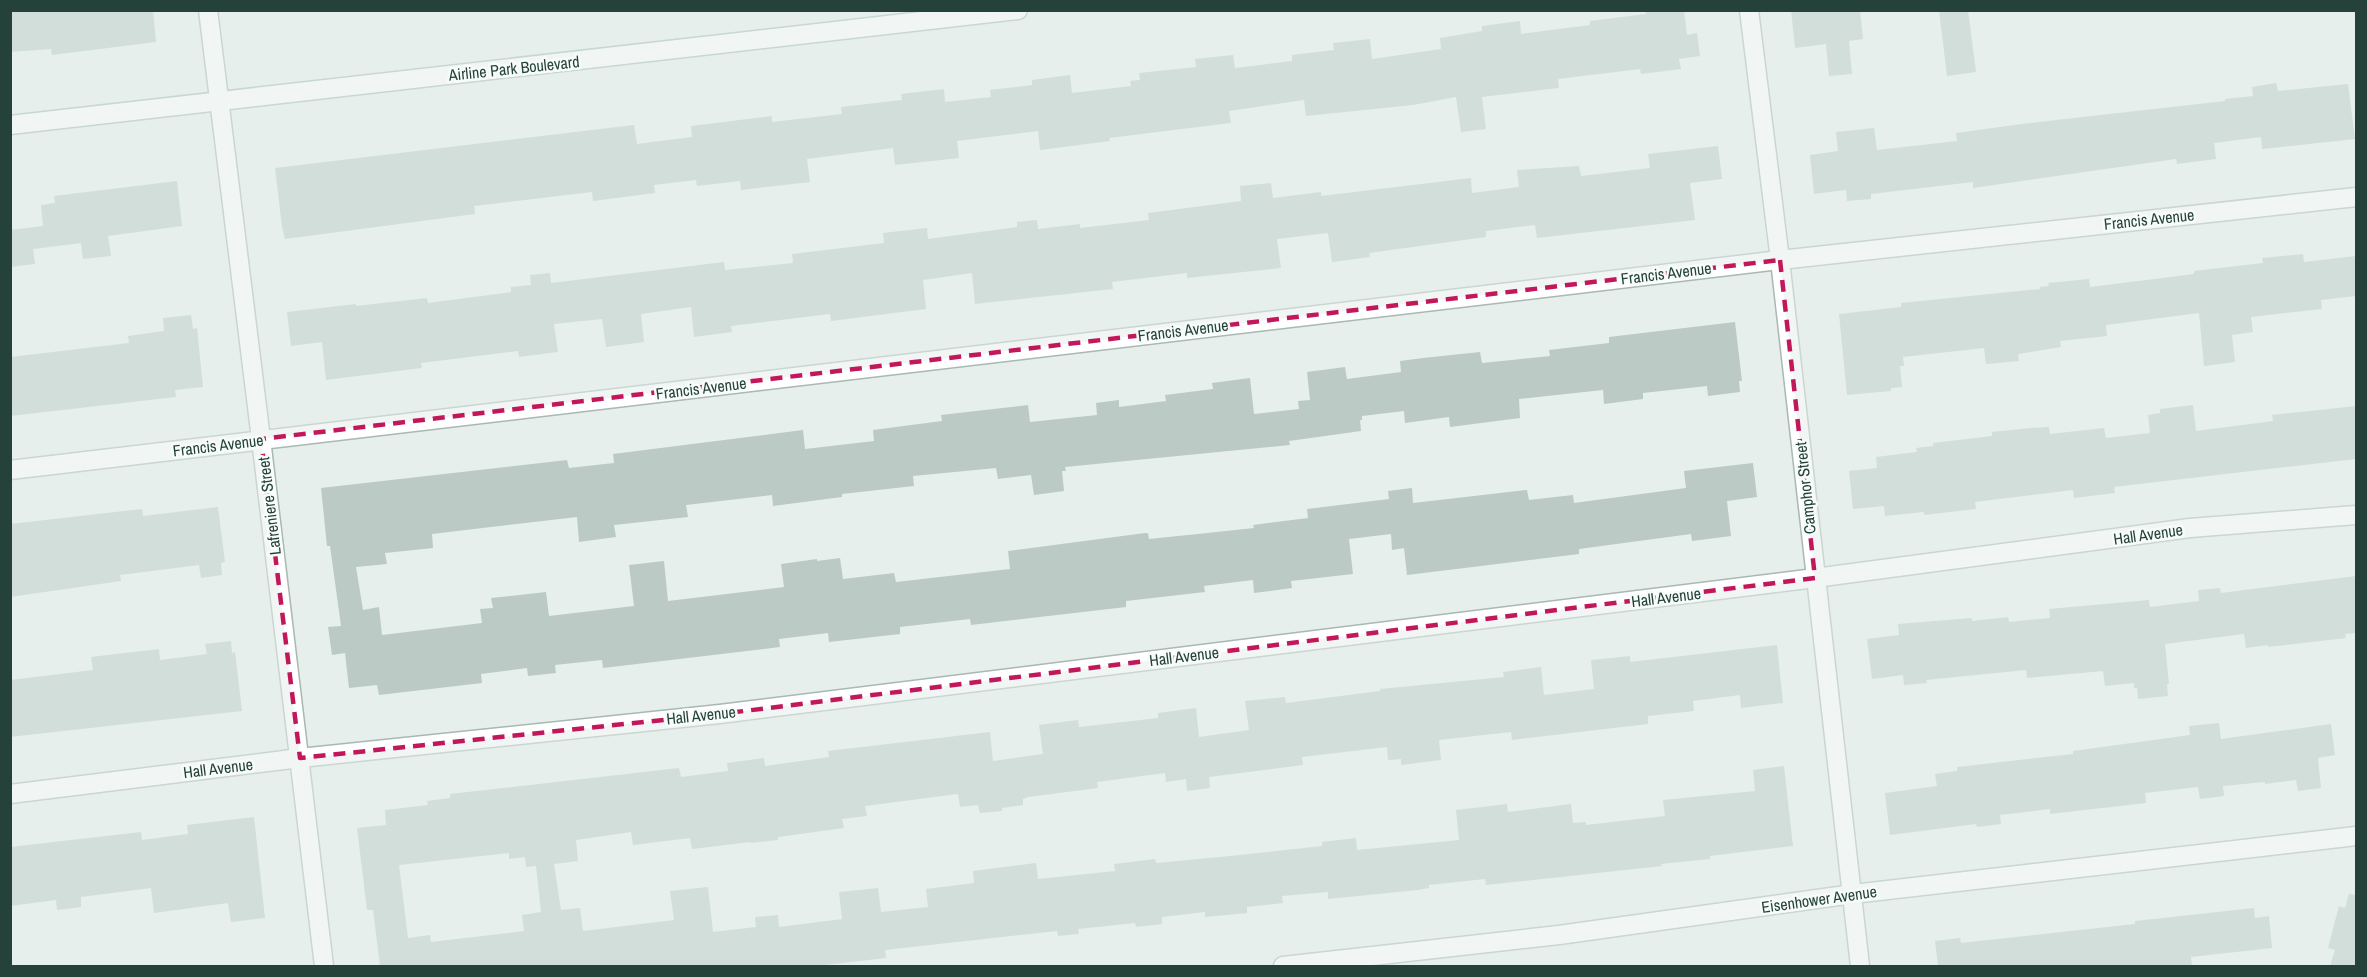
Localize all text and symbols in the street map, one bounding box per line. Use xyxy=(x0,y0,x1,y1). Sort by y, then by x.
street label: Airline Park Boulevard xyxy=(447,50,580,86)
street label: Francis Avenue xyxy=(2103,203,2195,235)
street label: Francis Avenue xyxy=(1620,257,1712,289)
street label: Francis Avenue xyxy=(1137,314,1229,346)
street label: Francis Avenue xyxy=(655,372,747,404)
street label: Francis Avenue xyxy=(172,429,264,461)
street label: Camphor Street xyxy=(1789,440,1821,535)
street label: Lafreniere Street xyxy=(252,455,286,556)
street label: Hall Avenue xyxy=(2112,518,2184,550)
street label: Hall Avenue xyxy=(1630,582,1702,612)
street label: Hall Avenue xyxy=(1148,641,1220,671)
street label: Hall Avenue xyxy=(665,700,737,730)
street label: Hall Avenue xyxy=(182,753,254,783)
street label: Eisenhower Avenue xyxy=(1760,880,1878,918)

